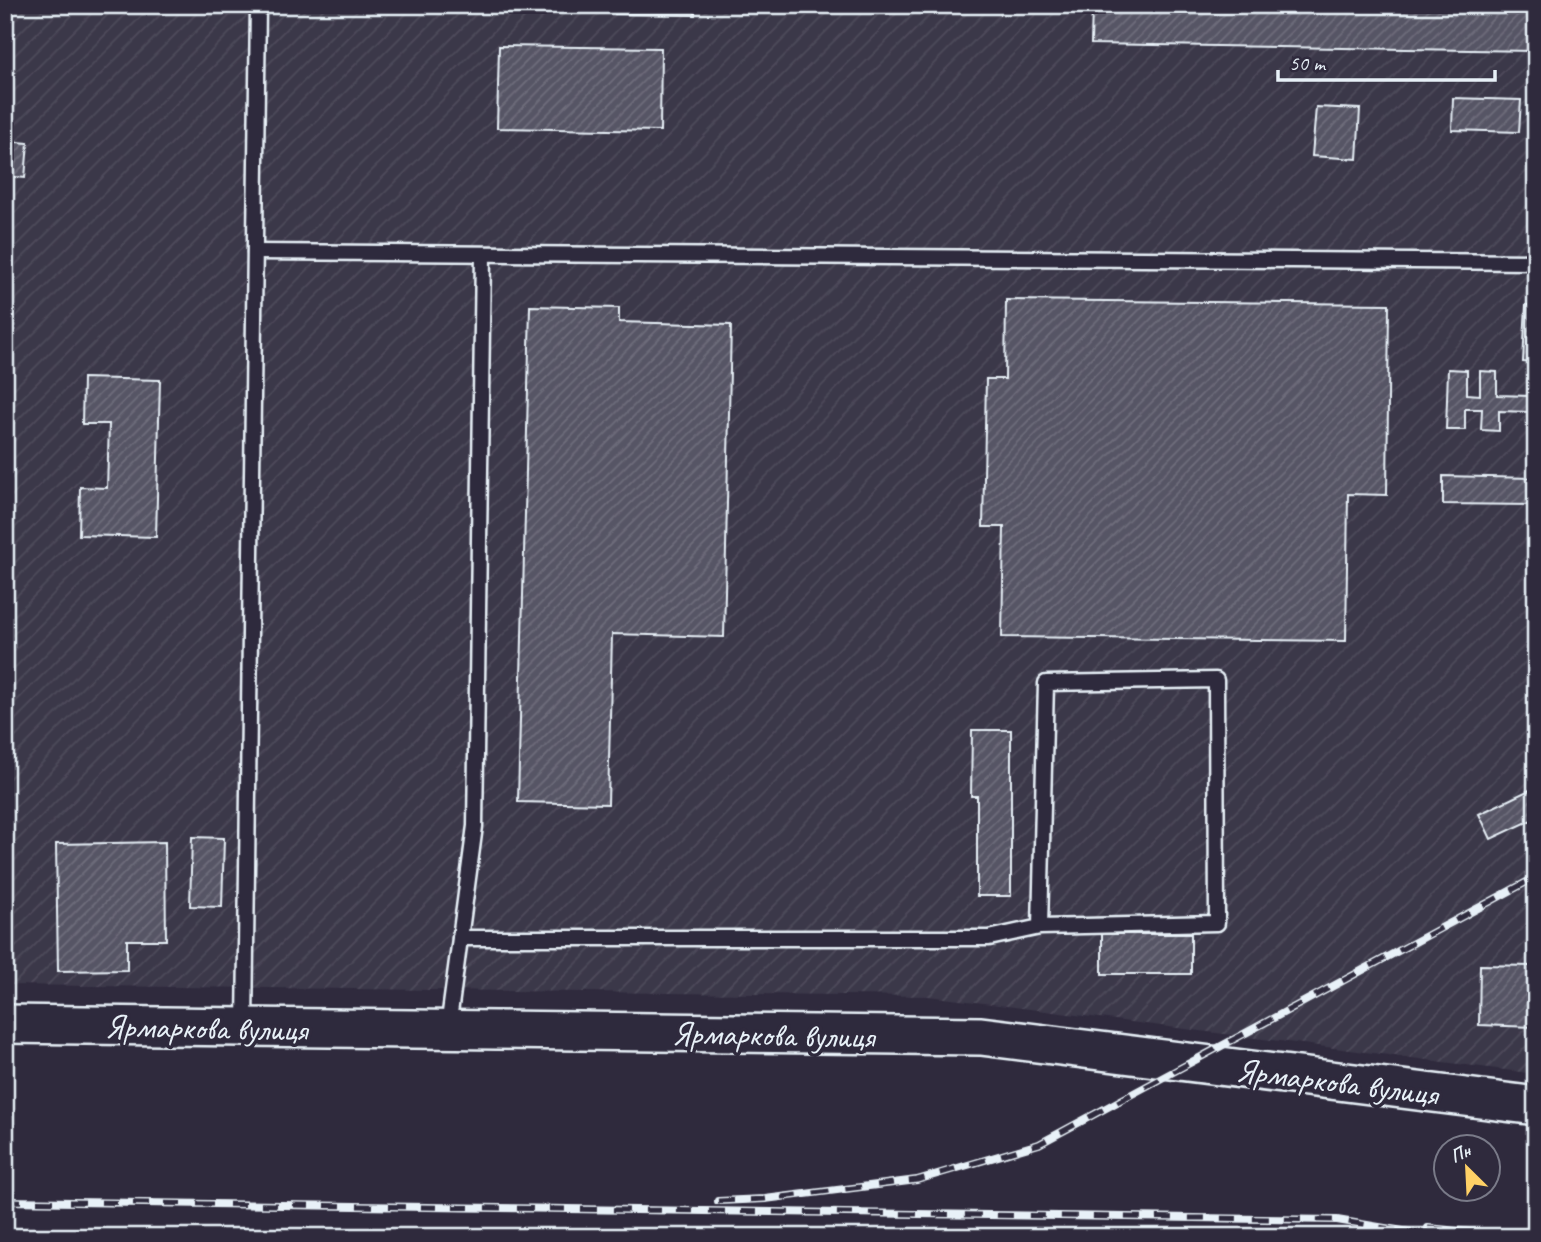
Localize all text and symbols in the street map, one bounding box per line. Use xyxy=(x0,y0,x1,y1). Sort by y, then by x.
scale bar xyxy=(1278,38,1496,82)
text: 50 m xyxy=(1289,50,1327,76)
street label: Ярмаркова вулиця xyxy=(104,1005,310,1051)
street label: Ярмаркова вулиця xyxy=(671,1012,877,1058)
street label: Ярмаркова вулиця xyxy=(1234,1049,1443,1116)
north arrow xyxy=(1432,1134,1502,1204)
text: Пн xyxy=(1447,1138,1476,1168)

